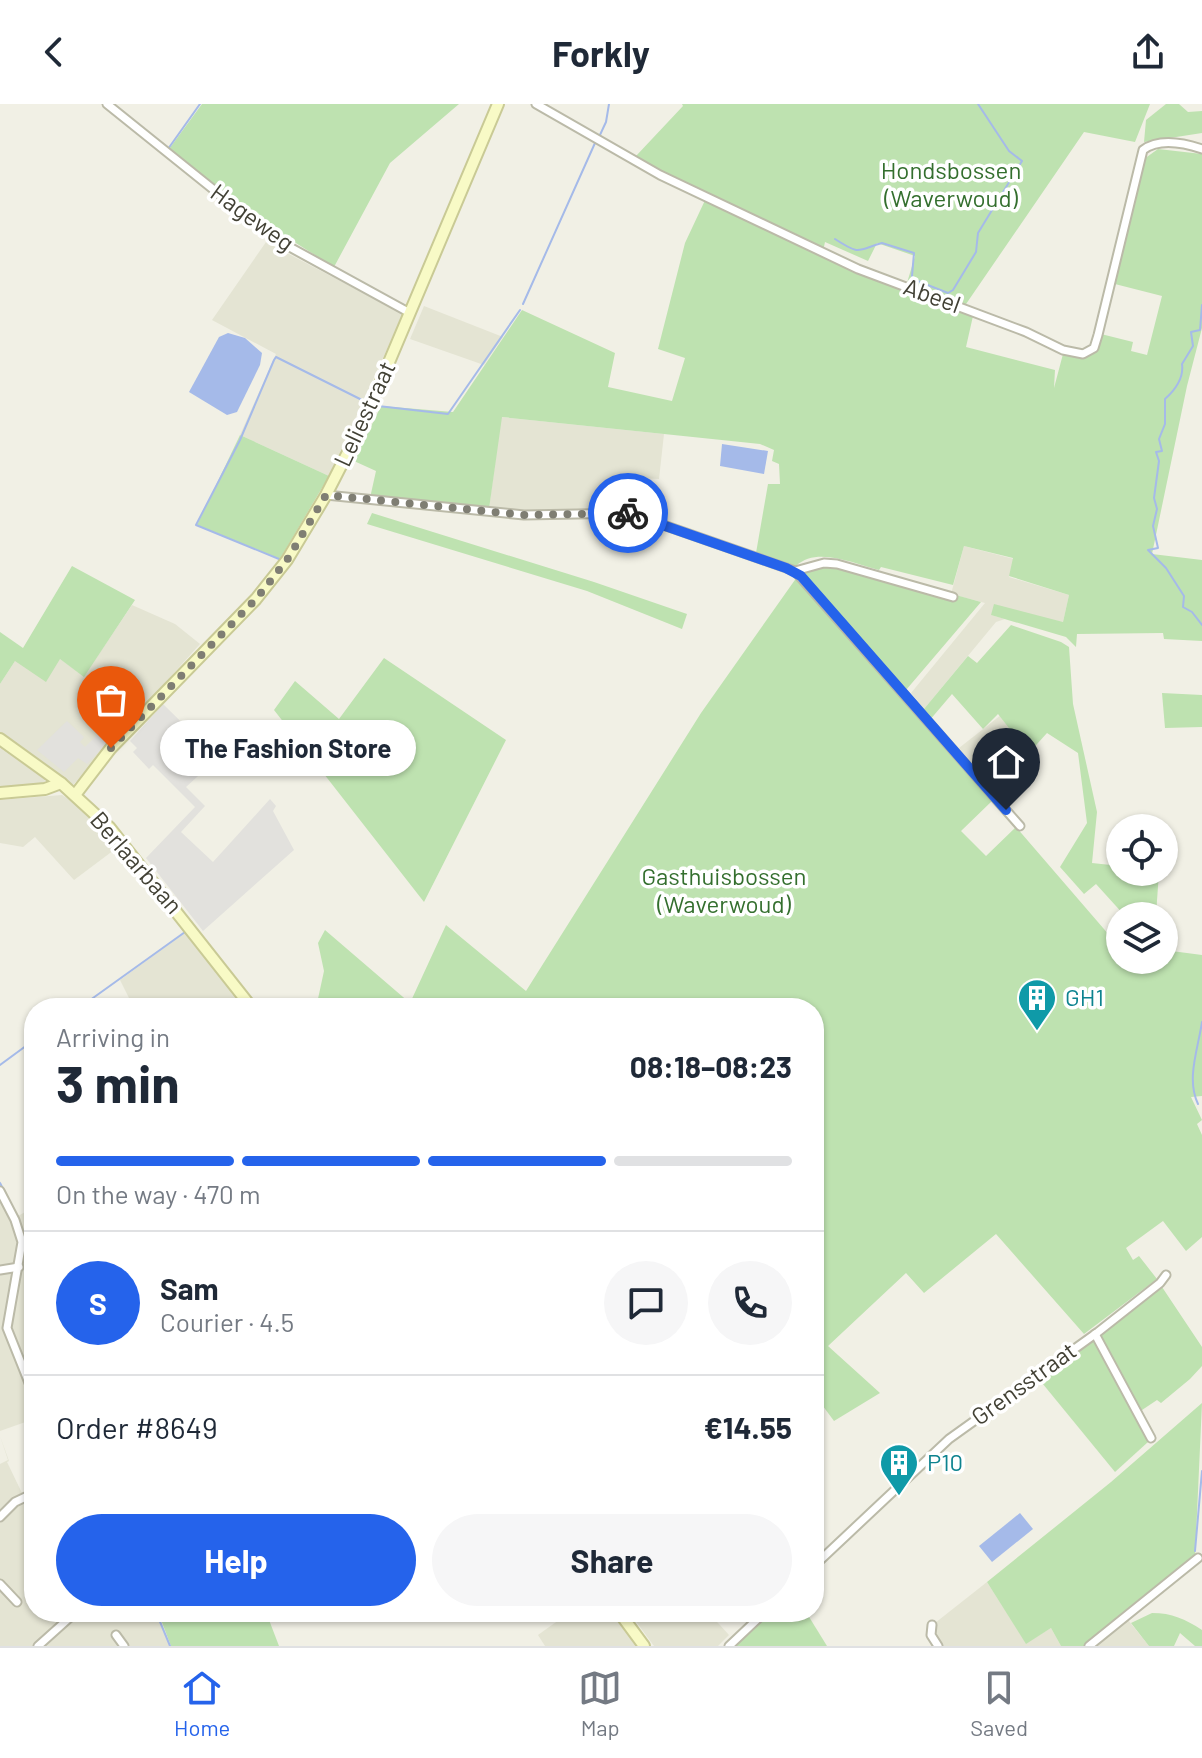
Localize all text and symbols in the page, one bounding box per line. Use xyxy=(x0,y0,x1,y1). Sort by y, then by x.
icon: back xyxy=(32,30,76,74)
icon: share xyxy=(1126,30,1170,74)
text: Forkly xyxy=(552,31,650,74)
park label: Hondsbossen (Waverwoud) xyxy=(881,155,1021,212)
street label: Hageweg xyxy=(206,177,300,257)
street label: Abeel xyxy=(900,271,965,318)
street label: Leliestraat xyxy=(327,356,401,471)
courier xyxy=(588,473,668,553)
icon: bike xyxy=(606,491,650,535)
pin xyxy=(77,666,145,748)
icon: bag xyxy=(89,678,133,722)
callout: The Fashion Store xyxy=(159,720,415,776)
pin xyxy=(972,728,1040,810)
text: The Fashion Store xyxy=(184,732,392,763)
icon: home xyxy=(984,740,1028,784)
street label: Berlaarbaan xyxy=(85,805,189,919)
map controls xyxy=(1106,814,1178,974)
button: locate xyxy=(1106,814,1178,886)
park label: Gasthuisbossen (Waverwoud) xyxy=(642,861,807,918)
button: layers xyxy=(1106,902,1178,974)
building icon: GH1 xyxy=(1016,977,1058,1032)
place label: GH1 xyxy=(1065,982,1104,1011)
text: Arriving in xyxy=(56,1021,170,1052)
text: 08:18–08:23 xyxy=(630,1048,792,1084)
text: 3 min xyxy=(56,1051,180,1113)
text: On the way · 470 m xyxy=(56,1178,260,1209)
button: chat xyxy=(604,1261,688,1345)
button: phone xyxy=(708,1261,792,1345)
text: Sam xyxy=(160,1270,219,1306)
text: S xyxy=(89,1285,107,1321)
text: Courier · 4.5 xyxy=(160,1306,294,1337)
street label: Grensstraat xyxy=(965,1335,1081,1430)
text: Order #8649 xyxy=(56,1409,218,1445)
text: €14.55 xyxy=(704,1409,792,1445)
building icon: P10 xyxy=(878,1442,920,1497)
place label: P10 xyxy=(927,1447,963,1476)
button: Help xyxy=(56,1514,416,1606)
button: Share xyxy=(432,1514,792,1606)
tab: Home xyxy=(174,1666,230,1740)
tab: Map xyxy=(578,1666,622,1740)
tab: Saved xyxy=(970,1666,1028,1740)

